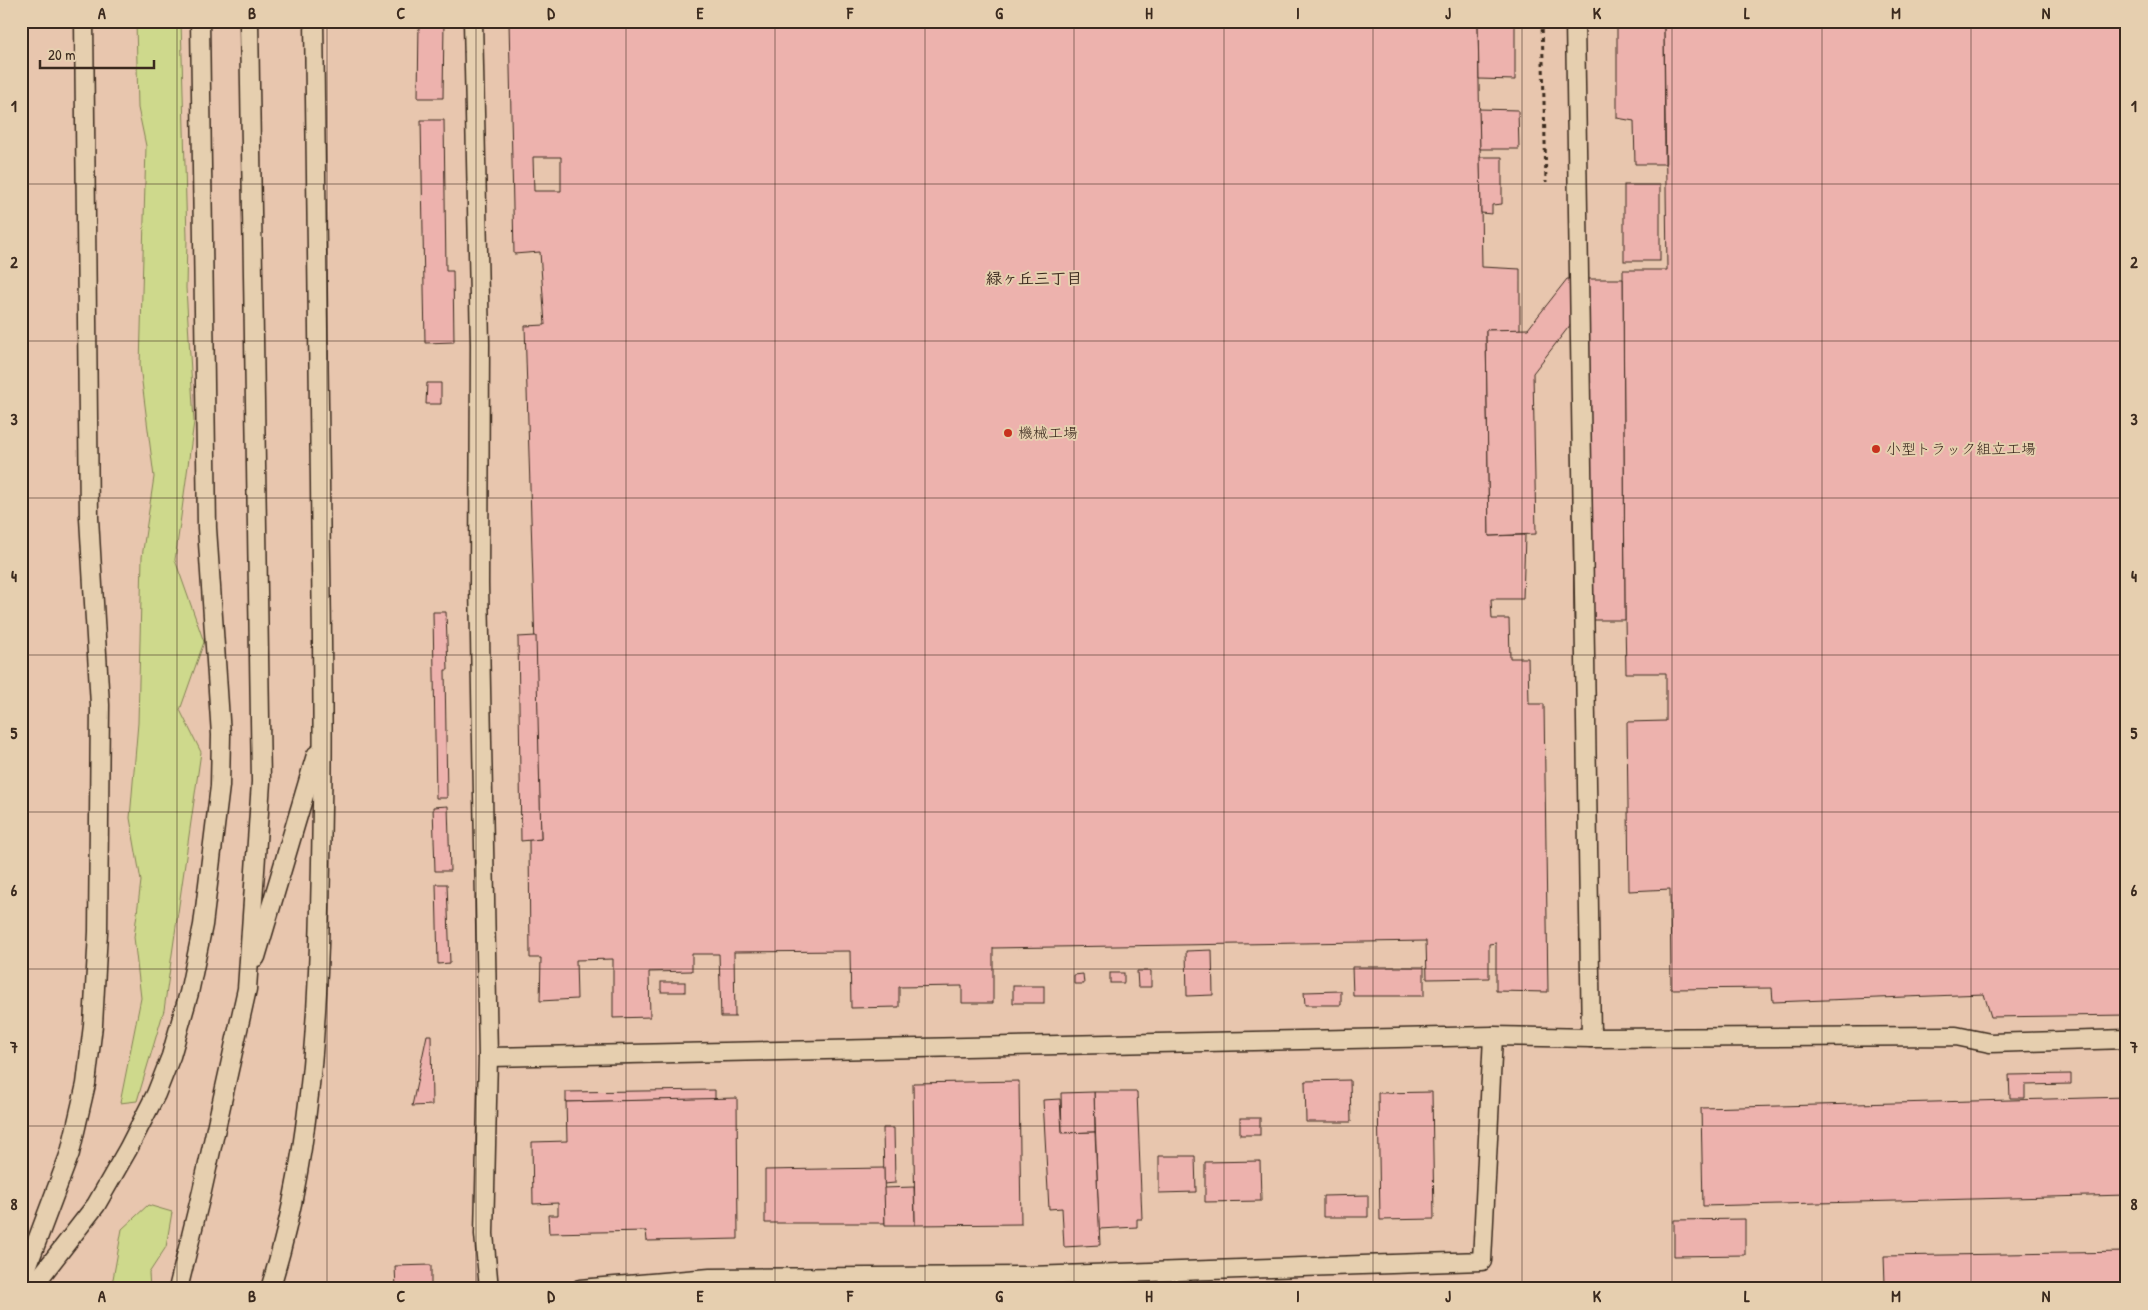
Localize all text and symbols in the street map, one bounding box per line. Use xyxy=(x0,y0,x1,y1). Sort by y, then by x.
text: A xyxy=(98,2,106,24)
text: B xyxy=(248,2,256,24)
text: C xyxy=(397,2,406,24)
text: D xyxy=(547,2,555,24)
text: E xyxy=(696,2,704,24)
text: F xyxy=(846,2,854,24)
text: G xyxy=(995,2,1003,24)
text: H xyxy=(1145,2,1153,24)
text: I xyxy=(1296,2,1300,24)
text: J xyxy=(1445,2,1451,24)
text: K xyxy=(1593,2,1602,24)
text: L xyxy=(1744,2,1750,24)
text: M xyxy=(1891,2,1901,24)
text: N xyxy=(2042,2,2051,24)
scale bar xyxy=(40,38,154,70)
text: 20 m xyxy=(48,44,75,65)
text: 1 xyxy=(11,95,17,117)
text: 1 xyxy=(2131,95,2137,117)
text: 2 xyxy=(10,251,18,273)
text: 2 xyxy=(2130,251,2138,273)
district label: 緑ヶ丘三丁目 xyxy=(986,267,1082,289)
text: 3 xyxy=(10,408,18,430)
text: 3 xyxy=(2130,408,2138,430)
place label: 機械工場 xyxy=(1018,422,1078,443)
marker: 機械工場 xyxy=(1002,427,1014,439)
place label: 小型トラック組立工場 xyxy=(1886,438,2036,459)
marker: 小型トラック組立工場 xyxy=(1870,443,1882,455)
text: 4 xyxy=(11,565,17,587)
text: 4 xyxy=(2131,565,2137,587)
text: 5 xyxy=(11,722,18,744)
text: 5 xyxy=(2131,722,2138,744)
text: 6 xyxy=(11,879,18,901)
text: 6 xyxy=(2131,879,2138,901)
text: 7 xyxy=(9,1036,18,1058)
text: 7 xyxy=(2129,1036,2138,1058)
text: 8 xyxy=(11,1193,18,1215)
text: 8 xyxy=(2131,1193,2138,1215)
text: A xyxy=(98,1285,106,1307)
text: B xyxy=(248,1285,256,1307)
text: C xyxy=(397,1285,406,1307)
text: D xyxy=(547,1285,555,1307)
text: E xyxy=(696,1285,704,1307)
text: F xyxy=(846,1285,854,1307)
text: G xyxy=(995,1285,1003,1307)
text: H xyxy=(1145,1285,1153,1307)
text: I xyxy=(1296,1285,1300,1307)
text: J xyxy=(1445,1285,1451,1307)
text: K xyxy=(1593,1285,1602,1307)
text: L xyxy=(1744,1285,1750,1307)
text: M xyxy=(1891,1285,1901,1307)
text: N xyxy=(2042,1285,2051,1307)

